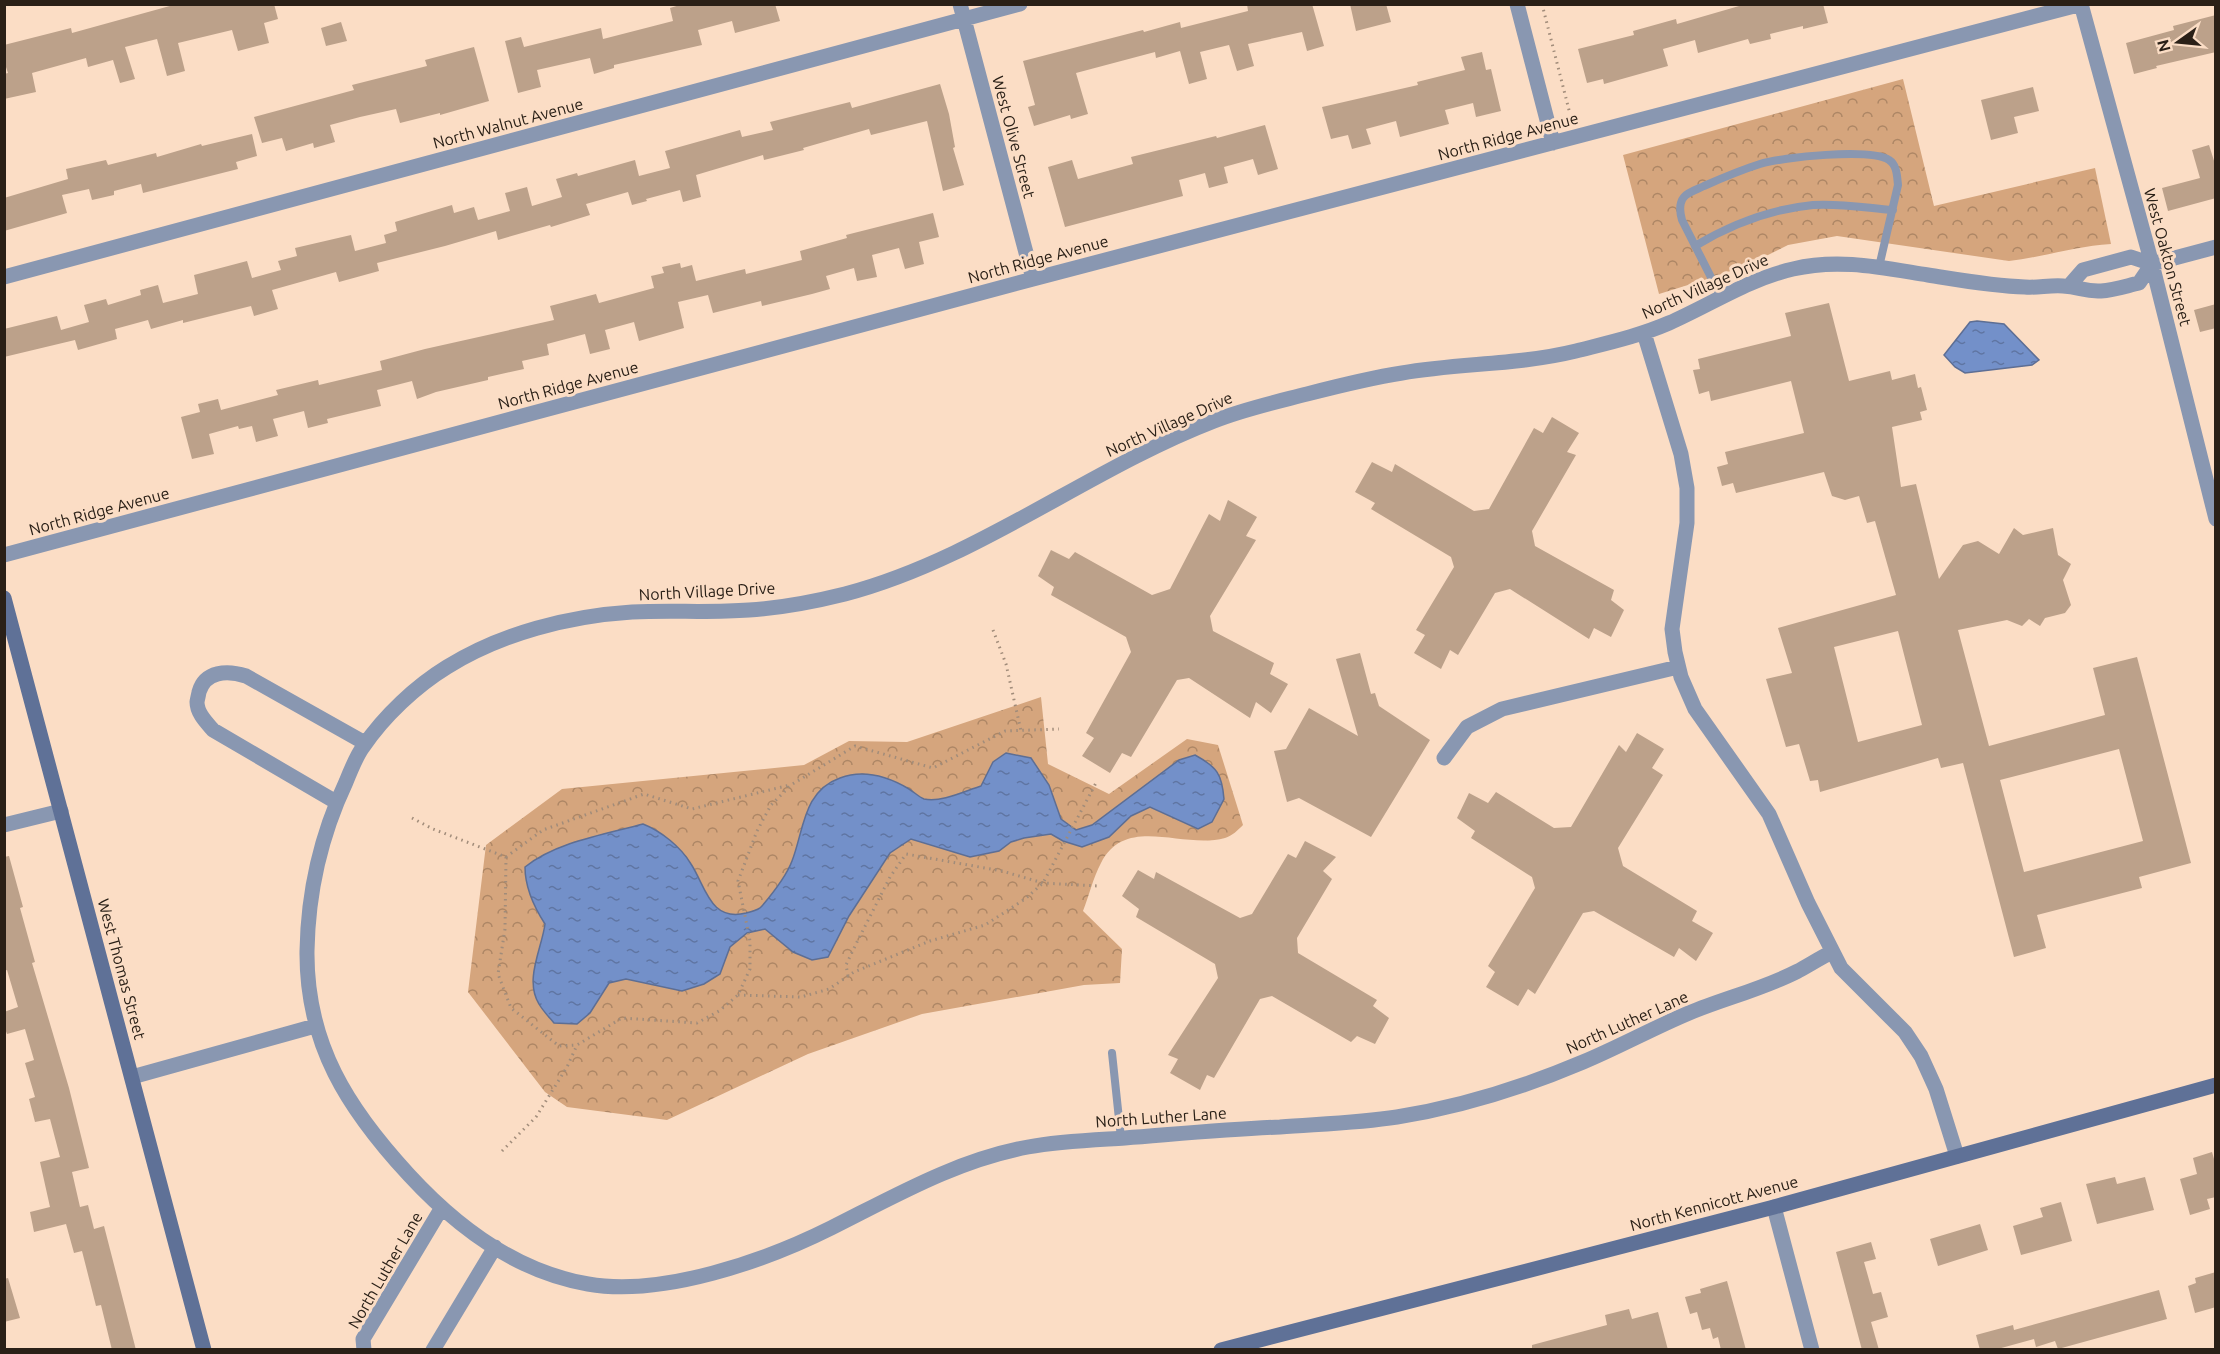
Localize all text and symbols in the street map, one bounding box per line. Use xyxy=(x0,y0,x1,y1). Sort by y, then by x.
north arrow xyxy=(2148,12,2208,72)
text: N xyxy=(2153,38,2174,54)
street label: West Olive Street xyxy=(989,74,1039,201)
street label: North Walnut Avenue xyxy=(431,94,585,152)
street label: North Ridge Avenue xyxy=(1436,109,1580,163)
street label: West Oakton Street xyxy=(2141,186,2195,329)
street label: North Ridge Avenue xyxy=(966,232,1110,286)
street label: North Village Drive xyxy=(1639,250,1771,322)
street label: North Ridge Avenue xyxy=(496,358,640,412)
street label: North Village Drive xyxy=(1103,388,1235,460)
street label: North Ridge Avenue xyxy=(27,484,171,538)
street label: North Village Drive xyxy=(638,578,776,604)
street label: West Thomas Street xyxy=(95,897,150,1042)
street label: North Luther Lane xyxy=(1563,987,1691,1057)
street label: North Luther Lane xyxy=(1095,1103,1227,1131)
street label: North Kennicott Avenue xyxy=(1628,1172,1800,1234)
street label: North Luther Lane xyxy=(344,1209,426,1331)

